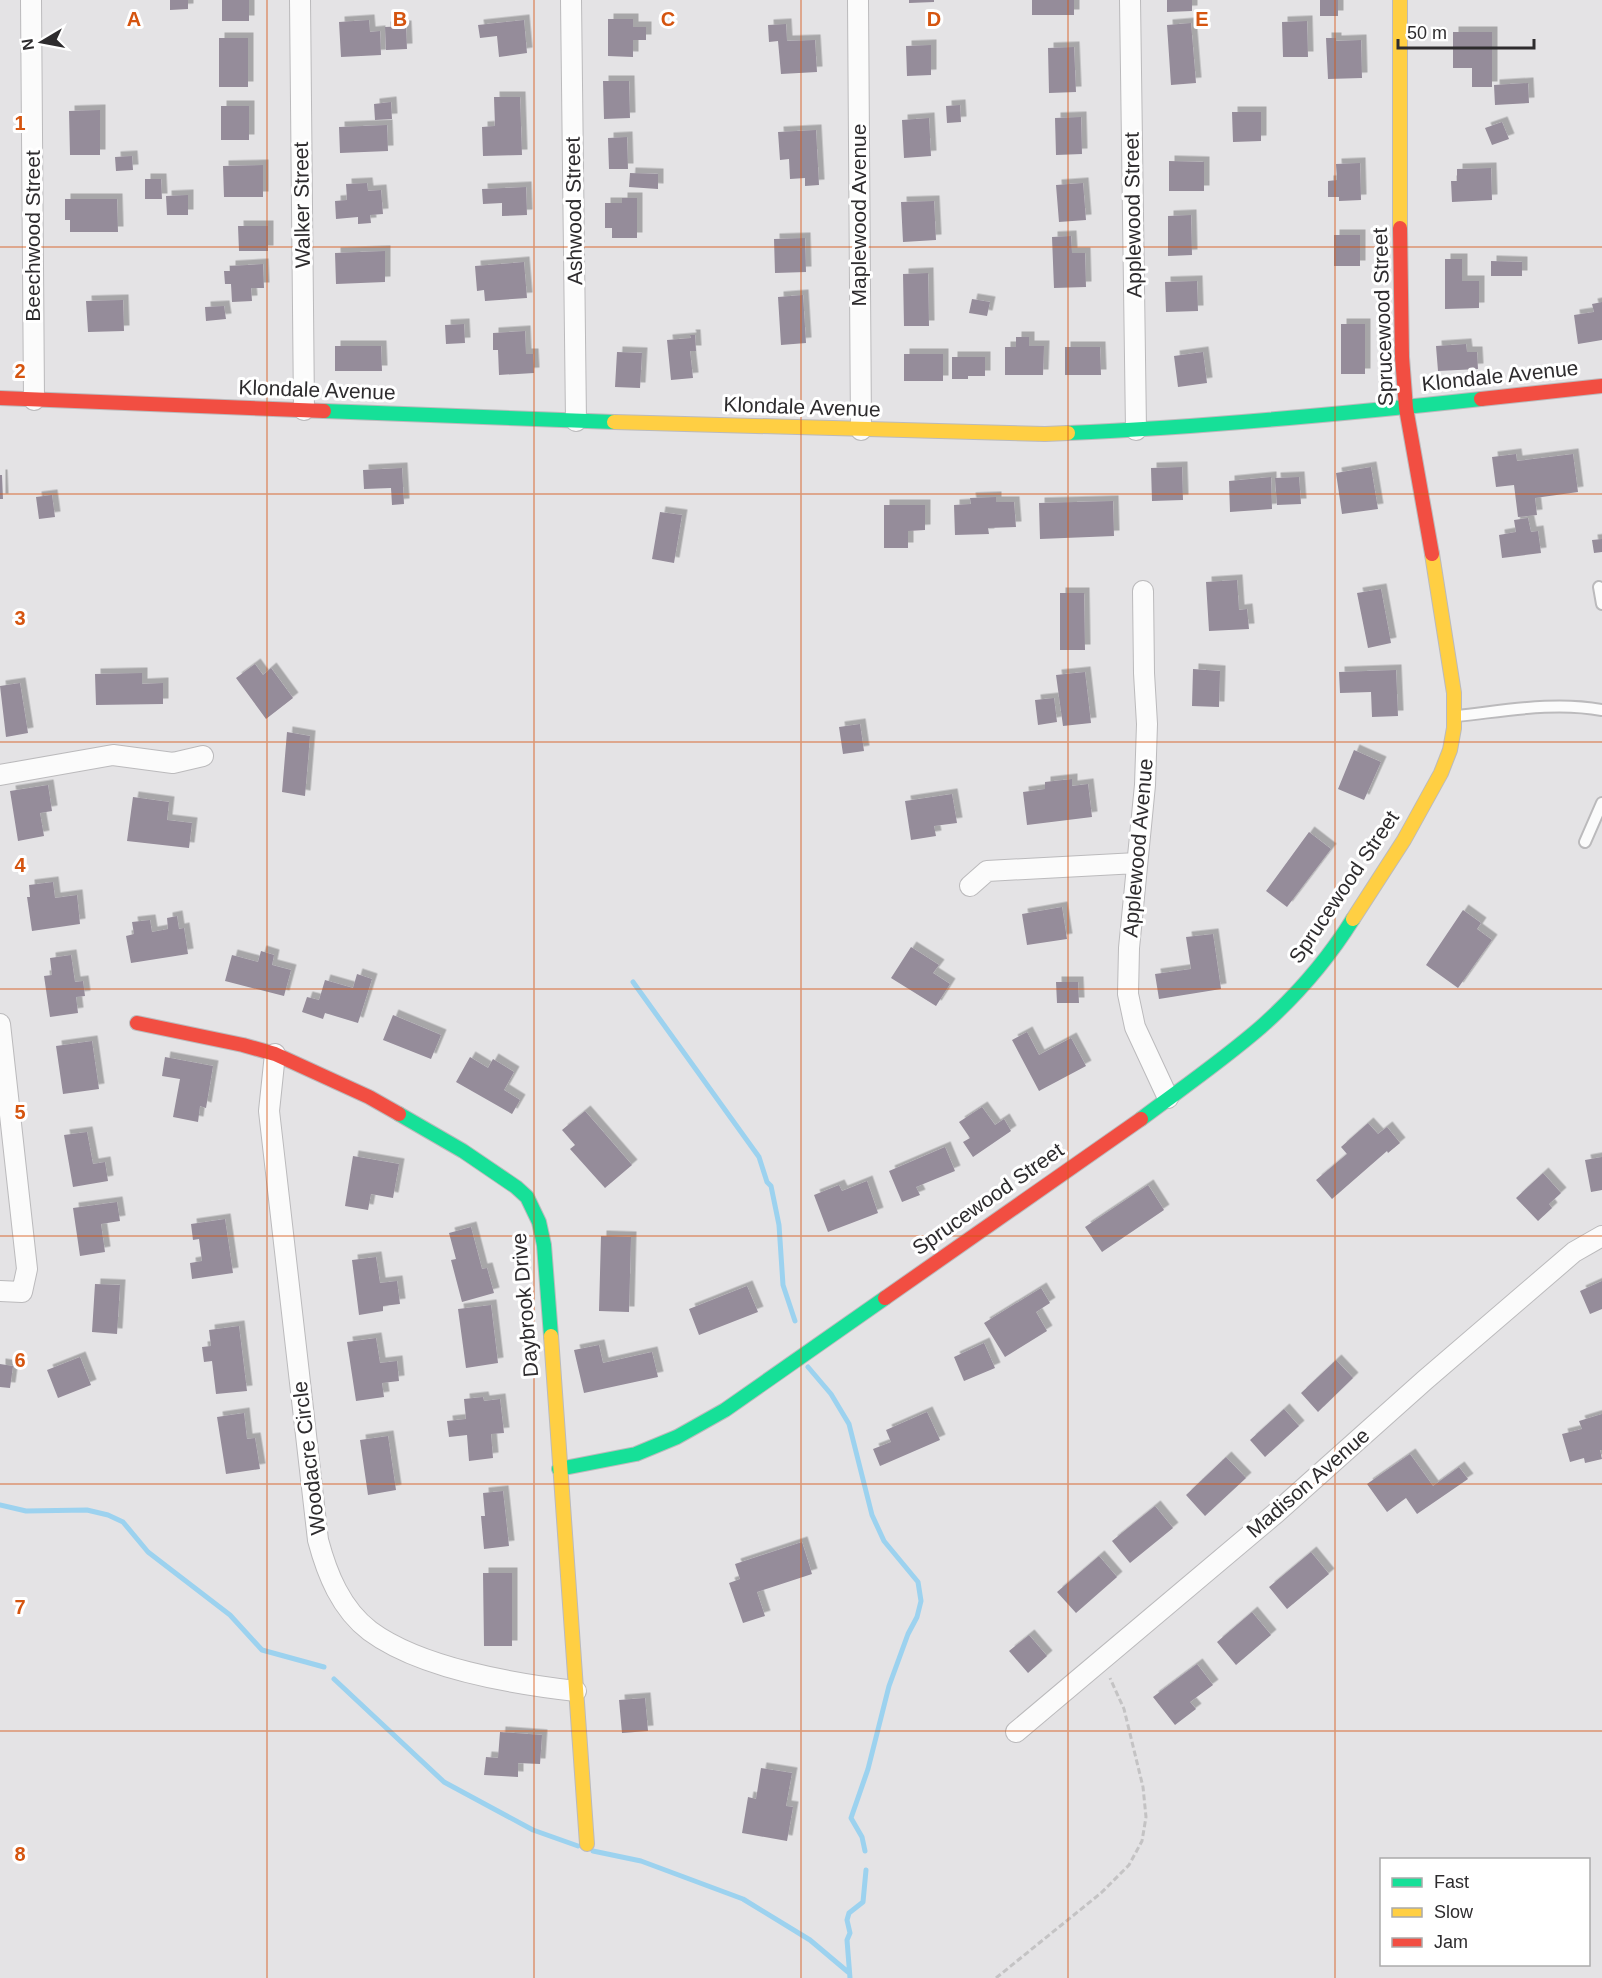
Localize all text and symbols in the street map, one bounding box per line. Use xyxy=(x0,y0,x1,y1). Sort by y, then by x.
text: A xyxy=(127,8,141,30)
text: B xyxy=(393,8,407,30)
text: C xyxy=(661,8,675,30)
text: D xyxy=(927,8,941,30)
text: E xyxy=(1195,8,1209,30)
north arrow xyxy=(12,12,72,72)
scale bar xyxy=(1398,12,1534,50)
text: 50 m xyxy=(1407,23,1447,43)
text: N xyxy=(18,37,37,52)
text: 1 xyxy=(14,112,26,134)
street label: Maplewood Avenue xyxy=(847,124,870,306)
street label: Applewood Street xyxy=(1120,132,1145,298)
street label: Ashwood Street xyxy=(561,137,586,285)
street label: Walker Street xyxy=(289,141,314,268)
street label: Beechwood Street xyxy=(21,150,44,322)
street label: Sprucewood Street xyxy=(1368,227,1397,407)
street label: Klondale Avenue xyxy=(1421,356,1579,395)
text: 2 xyxy=(14,360,26,382)
street label: Klondale Avenue xyxy=(238,375,396,404)
street label: Klondale Avenue xyxy=(723,392,881,421)
text: 3 xyxy=(14,607,26,629)
street label: Applewood Avenue xyxy=(1118,758,1157,938)
street label: Sprucewood Street xyxy=(1284,806,1403,967)
text: 4 xyxy=(14,854,26,876)
text: 5 xyxy=(14,1101,26,1123)
street label: Sprucewood Street xyxy=(908,1138,1068,1259)
street label: Daybrook Drive xyxy=(507,1232,542,1378)
text: 6 xyxy=(14,1349,26,1371)
street label: Woodacre Circle xyxy=(288,1380,329,1536)
street label: Madison Avenue xyxy=(1242,1423,1374,1542)
text: 7 xyxy=(14,1596,26,1618)
text: 8 xyxy=(14,1843,26,1865)
legend xyxy=(1380,1858,1590,1966)
text: Fast xyxy=(1434,1872,1469,1892)
text: Slow xyxy=(1434,1902,1474,1922)
text: Jam xyxy=(1434,1932,1468,1952)

